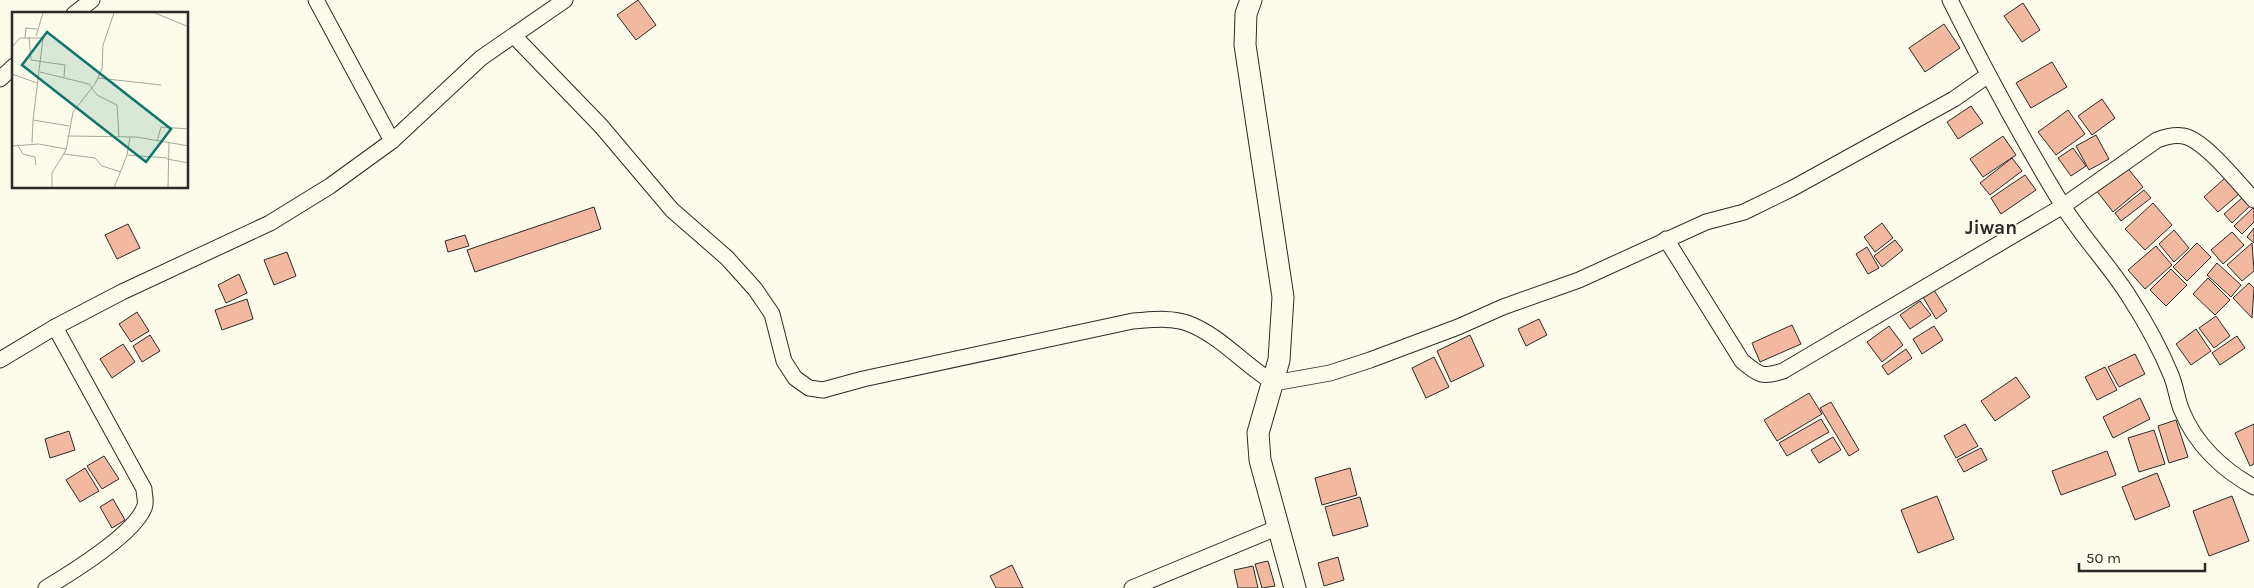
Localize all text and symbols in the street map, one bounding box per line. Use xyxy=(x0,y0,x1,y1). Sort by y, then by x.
inset map xyxy=(12,12,189,189)
district label: Jiwan xyxy=(1965,217,2017,239)
scale bar xyxy=(2079,540,2205,572)
text: 50 m xyxy=(2086,549,2121,567)

